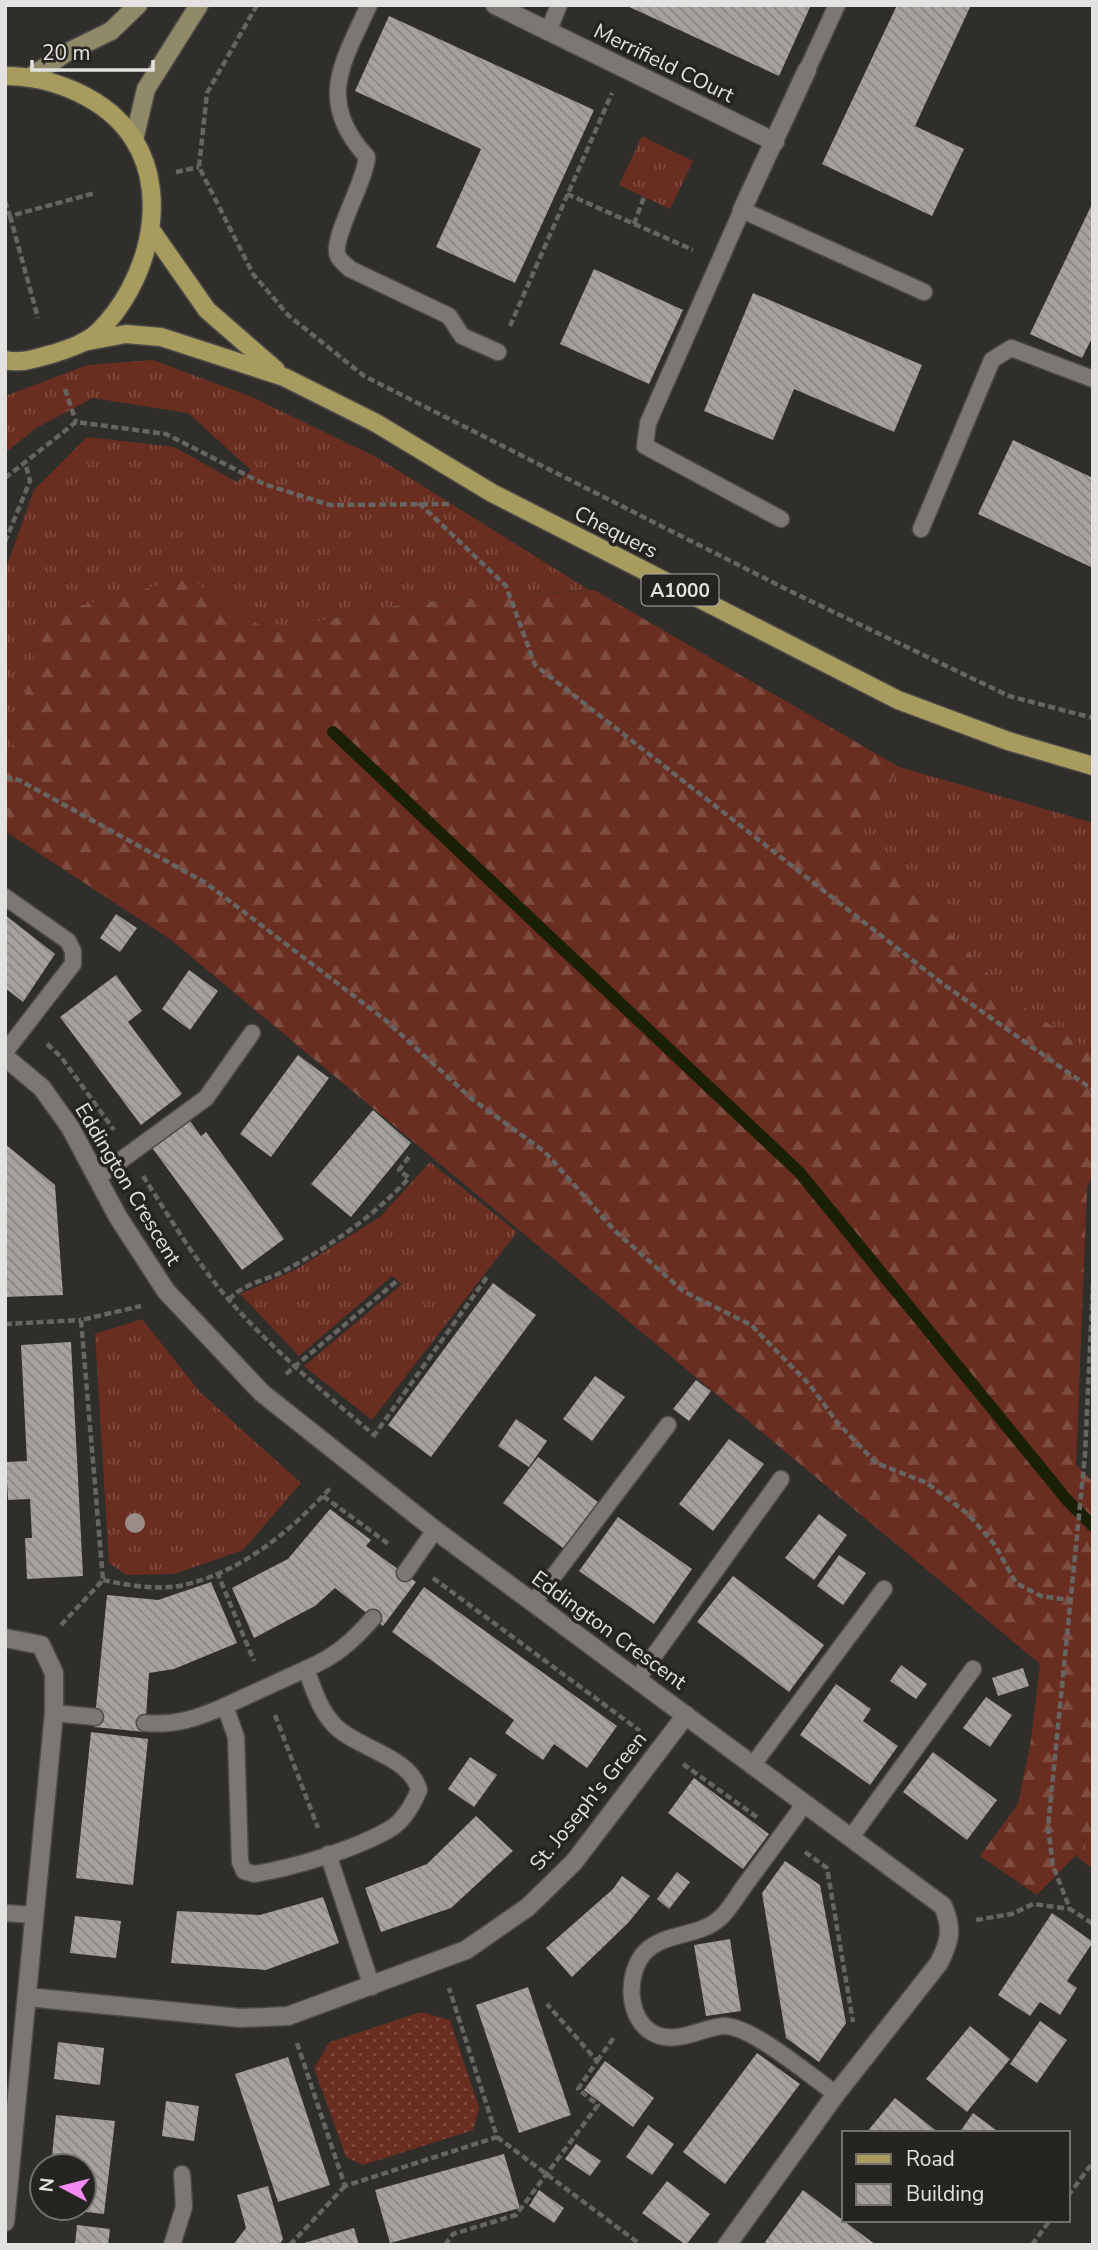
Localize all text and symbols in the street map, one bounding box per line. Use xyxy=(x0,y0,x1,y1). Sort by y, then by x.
street label: Merrifield COurt xyxy=(589,17,739,109)
scale bar xyxy=(32,28,152,72)
text: 20 m xyxy=(42,39,91,67)
street label: Chequers xyxy=(570,499,662,565)
road number: A1000 xyxy=(642,575,718,606)
street label: Eddington Crescent xyxy=(68,1098,188,1271)
street label: Eddington Crescent xyxy=(526,1564,692,1696)
street label: St. Joseph's Green xyxy=(523,1725,653,1877)
legend xyxy=(842,2131,1070,2222)
text: Road xyxy=(906,2145,955,2173)
north arrow xyxy=(28,2152,98,2222)
text: N xyxy=(33,2176,61,2194)
text: Building xyxy=(906,2180,984,2208)

